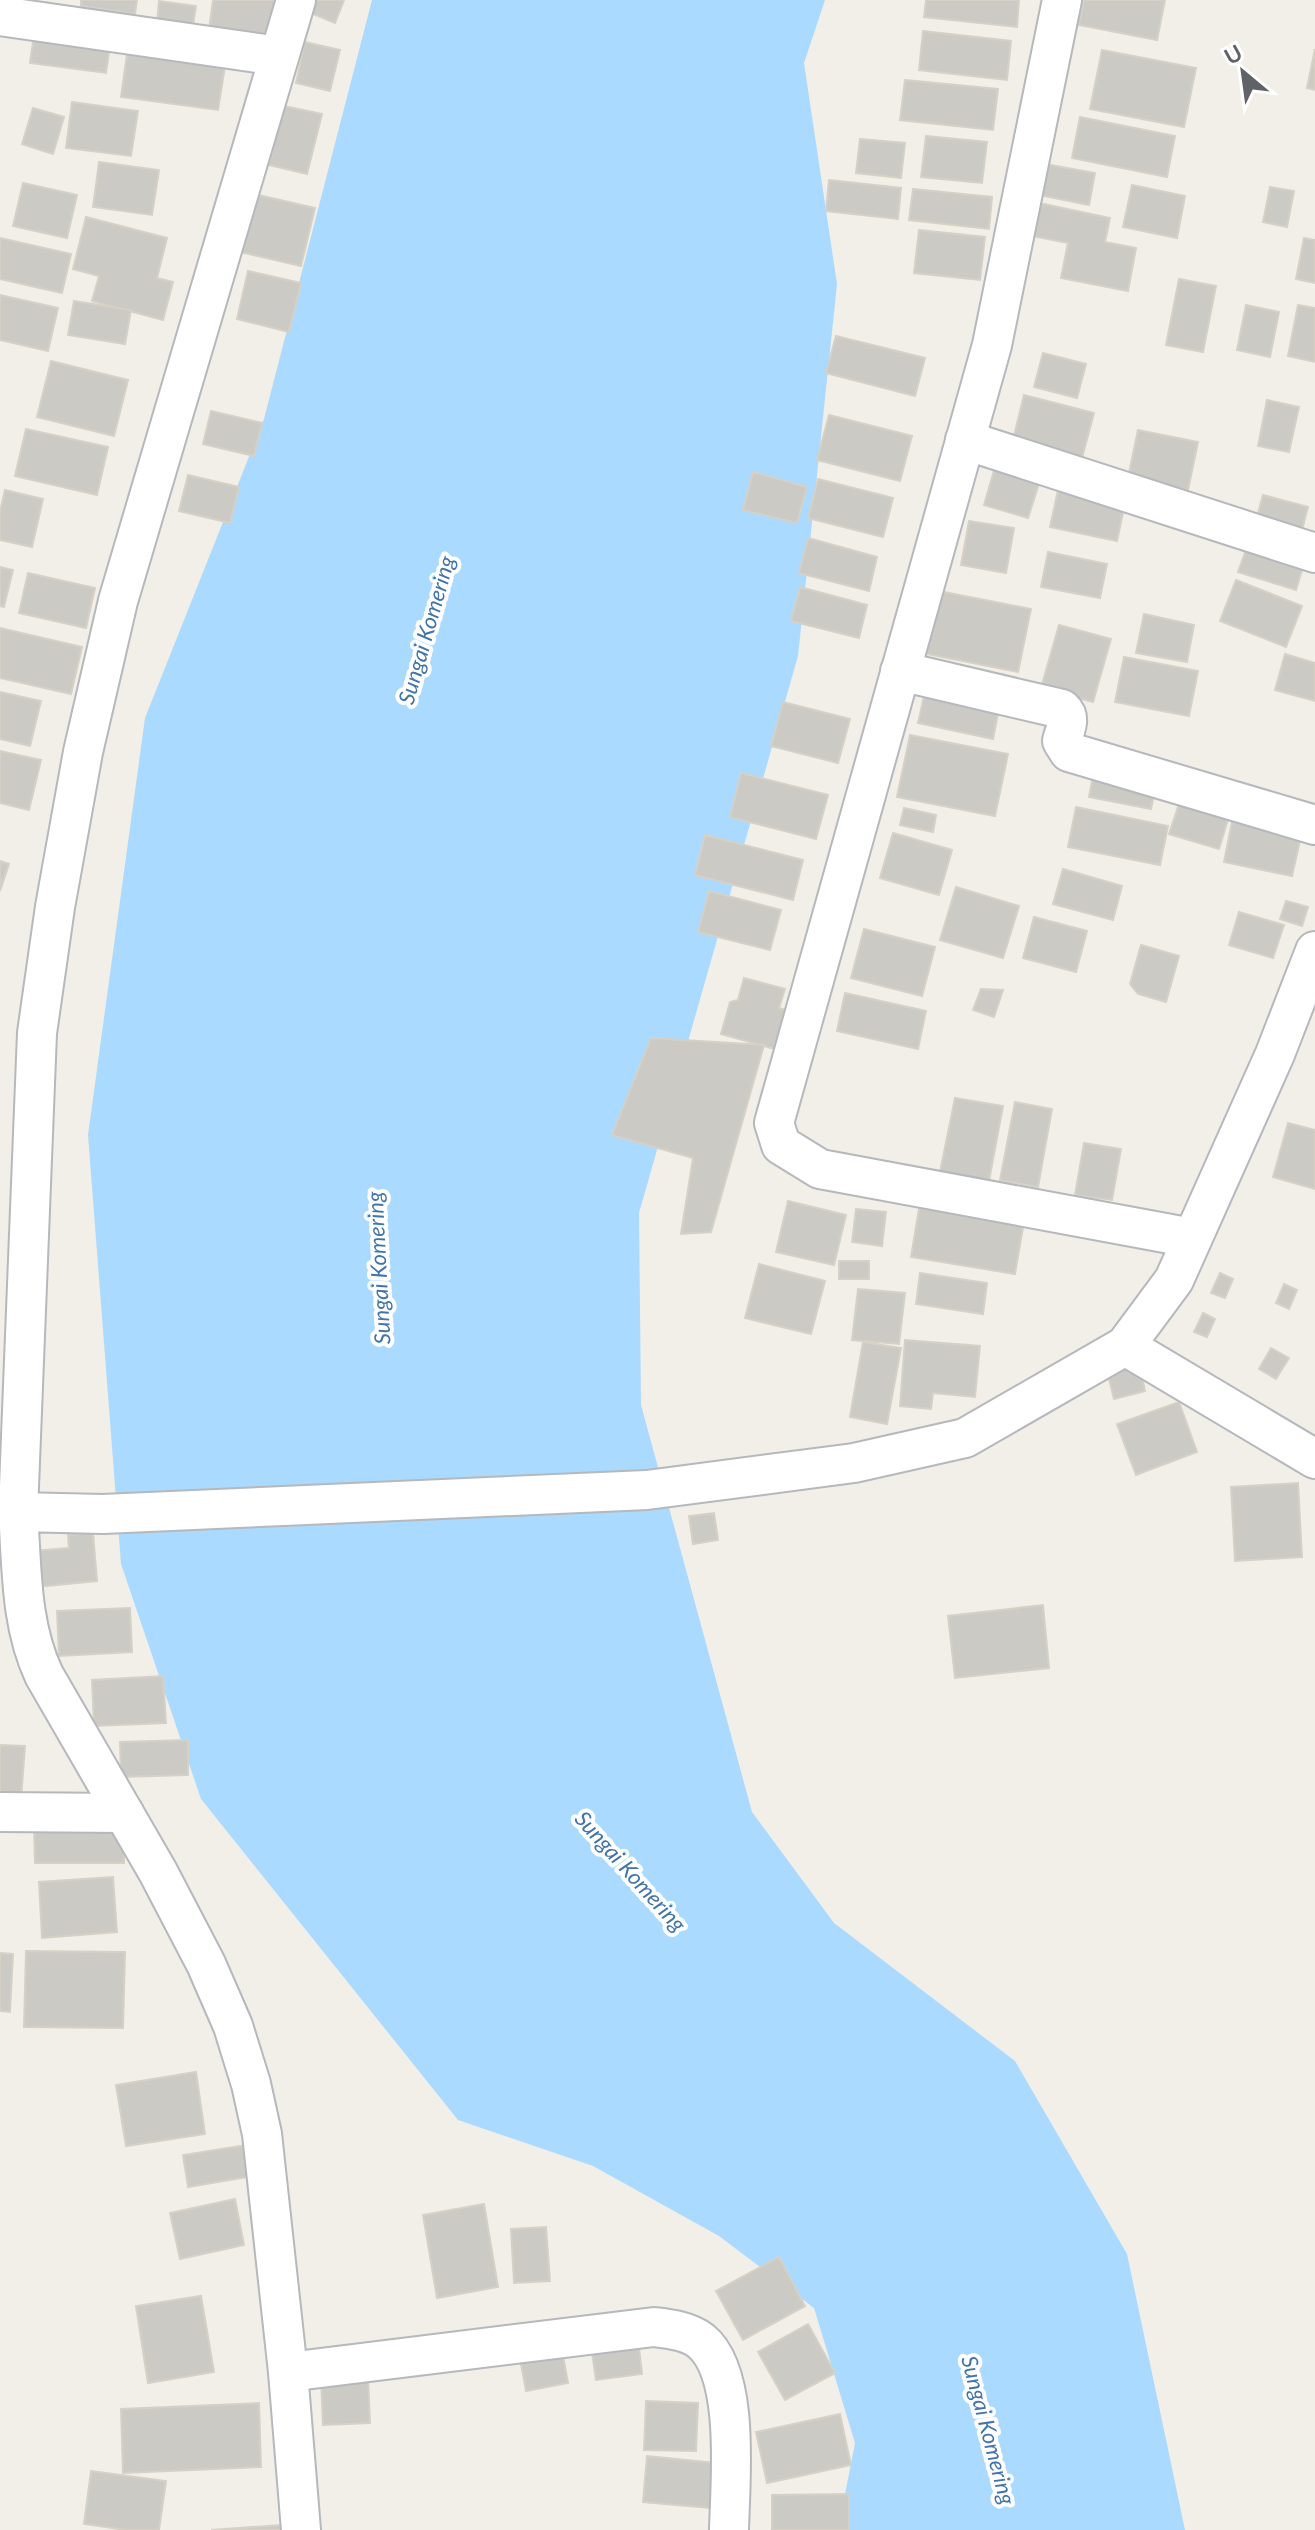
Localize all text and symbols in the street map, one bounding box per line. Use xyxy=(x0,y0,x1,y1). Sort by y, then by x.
north arrow xyxy=(1203,32,1283,112)
text: U xyxy=(1219,38,1247,70)
water label: Sungai Komering xyxy=(392,552,460,707)
water label: Sungai Komering xyxy=(360,1191,395,1345)
water label: Sungai Komering xyxy=(570,1805,692,1937)
water label: Sungai Komering xyxy=(956,2353,1022,2508)

